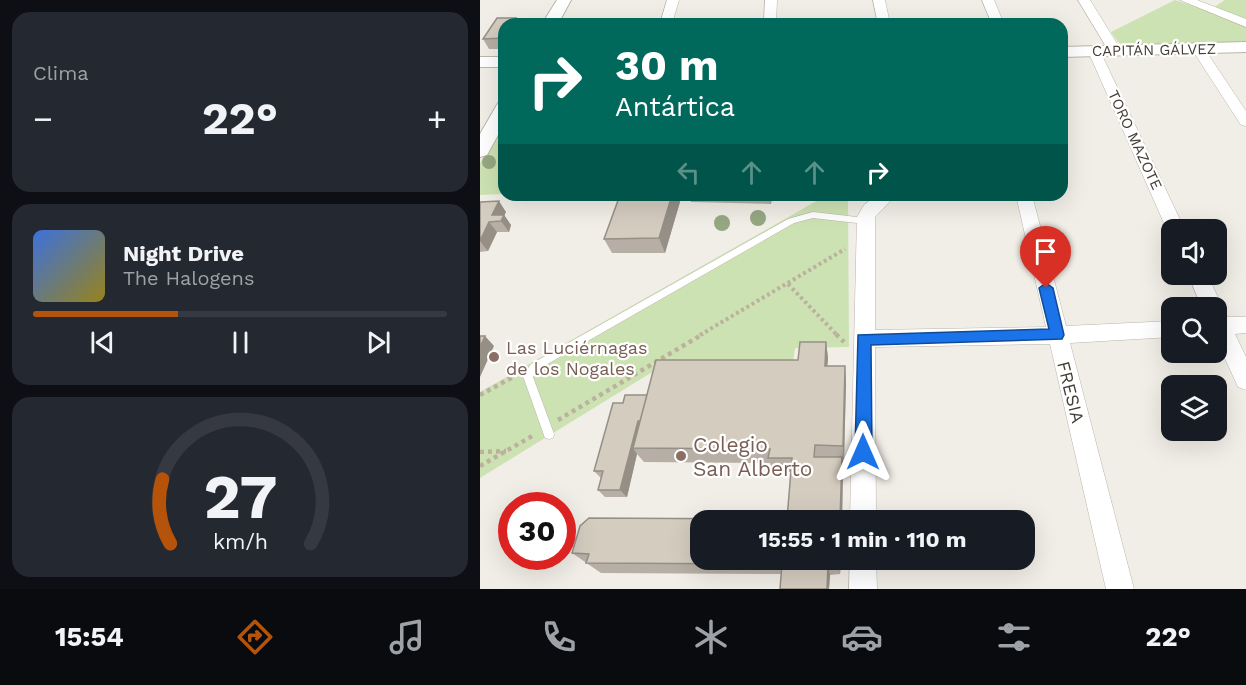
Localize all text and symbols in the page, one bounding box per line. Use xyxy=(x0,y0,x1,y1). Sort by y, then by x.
street label: CAPITÁN GÁLVEZ xyxy=(1092,40,1216,60)
text: 30 m xyxy=(615,41,719,90)
icon: right xyxy=(516,42,594,120)
text: Clima xyxy=(33,61,89,85)
street label: TORO MAZOTE xyxy=(1104,87,1166,193)
text: Antártica xyxy=(615,91,735,123)
text: 22° xyxy=(202,92,278,145)
text: − xyxy=(33,99,53,138)
text: + xyxy=(427,99,447,138)
icon: left xyxy=(672,156,705,189)
icon: ahead xyxy=(735,156,768,189)
icon: ahead xyxy=(798,156,831,189)
icon: right xyxy=(861,156,894,189)
map controls xyxy=(1161,219,1227,441)
button: sound xyxy=(1161,219,1227,285)
pin xyxy=(1020,226,1071,288)
icon: arrive xyxy=(1029,235,1062,268)
text: Night Drive xyxy=(123,241,244,266)
text: The Halogens xyxy=(123,266,255,290)
button: search xyxy=(1161,297,1227,363)
icon: previous xyxy=(86,326,119,359)
icon: pause xyxy=(224,326,257,359)
icon: next xyxy=(362,326,395,359)
place label: Las Luciérnagas de los Nogales xyxy=(506,337,647,379)
marker: Las Luciérnagas de los Nogales xyxy=(487,350,501,364)
street label: FRESIA xyxy=(1053,359,1089,425)
button: layers xyxy=(1161,375,1227,441)
position arrow xyxy=(831,420,895,484)
place label: Colegio San Alberto xyxy=(693,432,812,481)
marker: Colegio San Alberto xyxy=(674,449,688,463)
text: 27 xyxy=(203,460,277,533)
speed limit sign: 30 xyxy=(498,492,576,570)
text: 15:55 · 1 min · 110 m xyxy=(758,527,967,552)
text: km/h xyxy=(212,529,268,554)
icon: directions xyxy=(234,616,276,658)
icon: music xyxy=(386,616,428,658)
icon: phone xyxy=(538,616,580,658)
icon: climate xyxy=(690,616,732,658)
icon: car xyxy=(841,616,883,658)
icon: filters xyxy=(993,616,1035,658)
text: 15:54 xyxy=(55,621,124,653)
text: 22° xyxy=(1145,621,1191,653)

